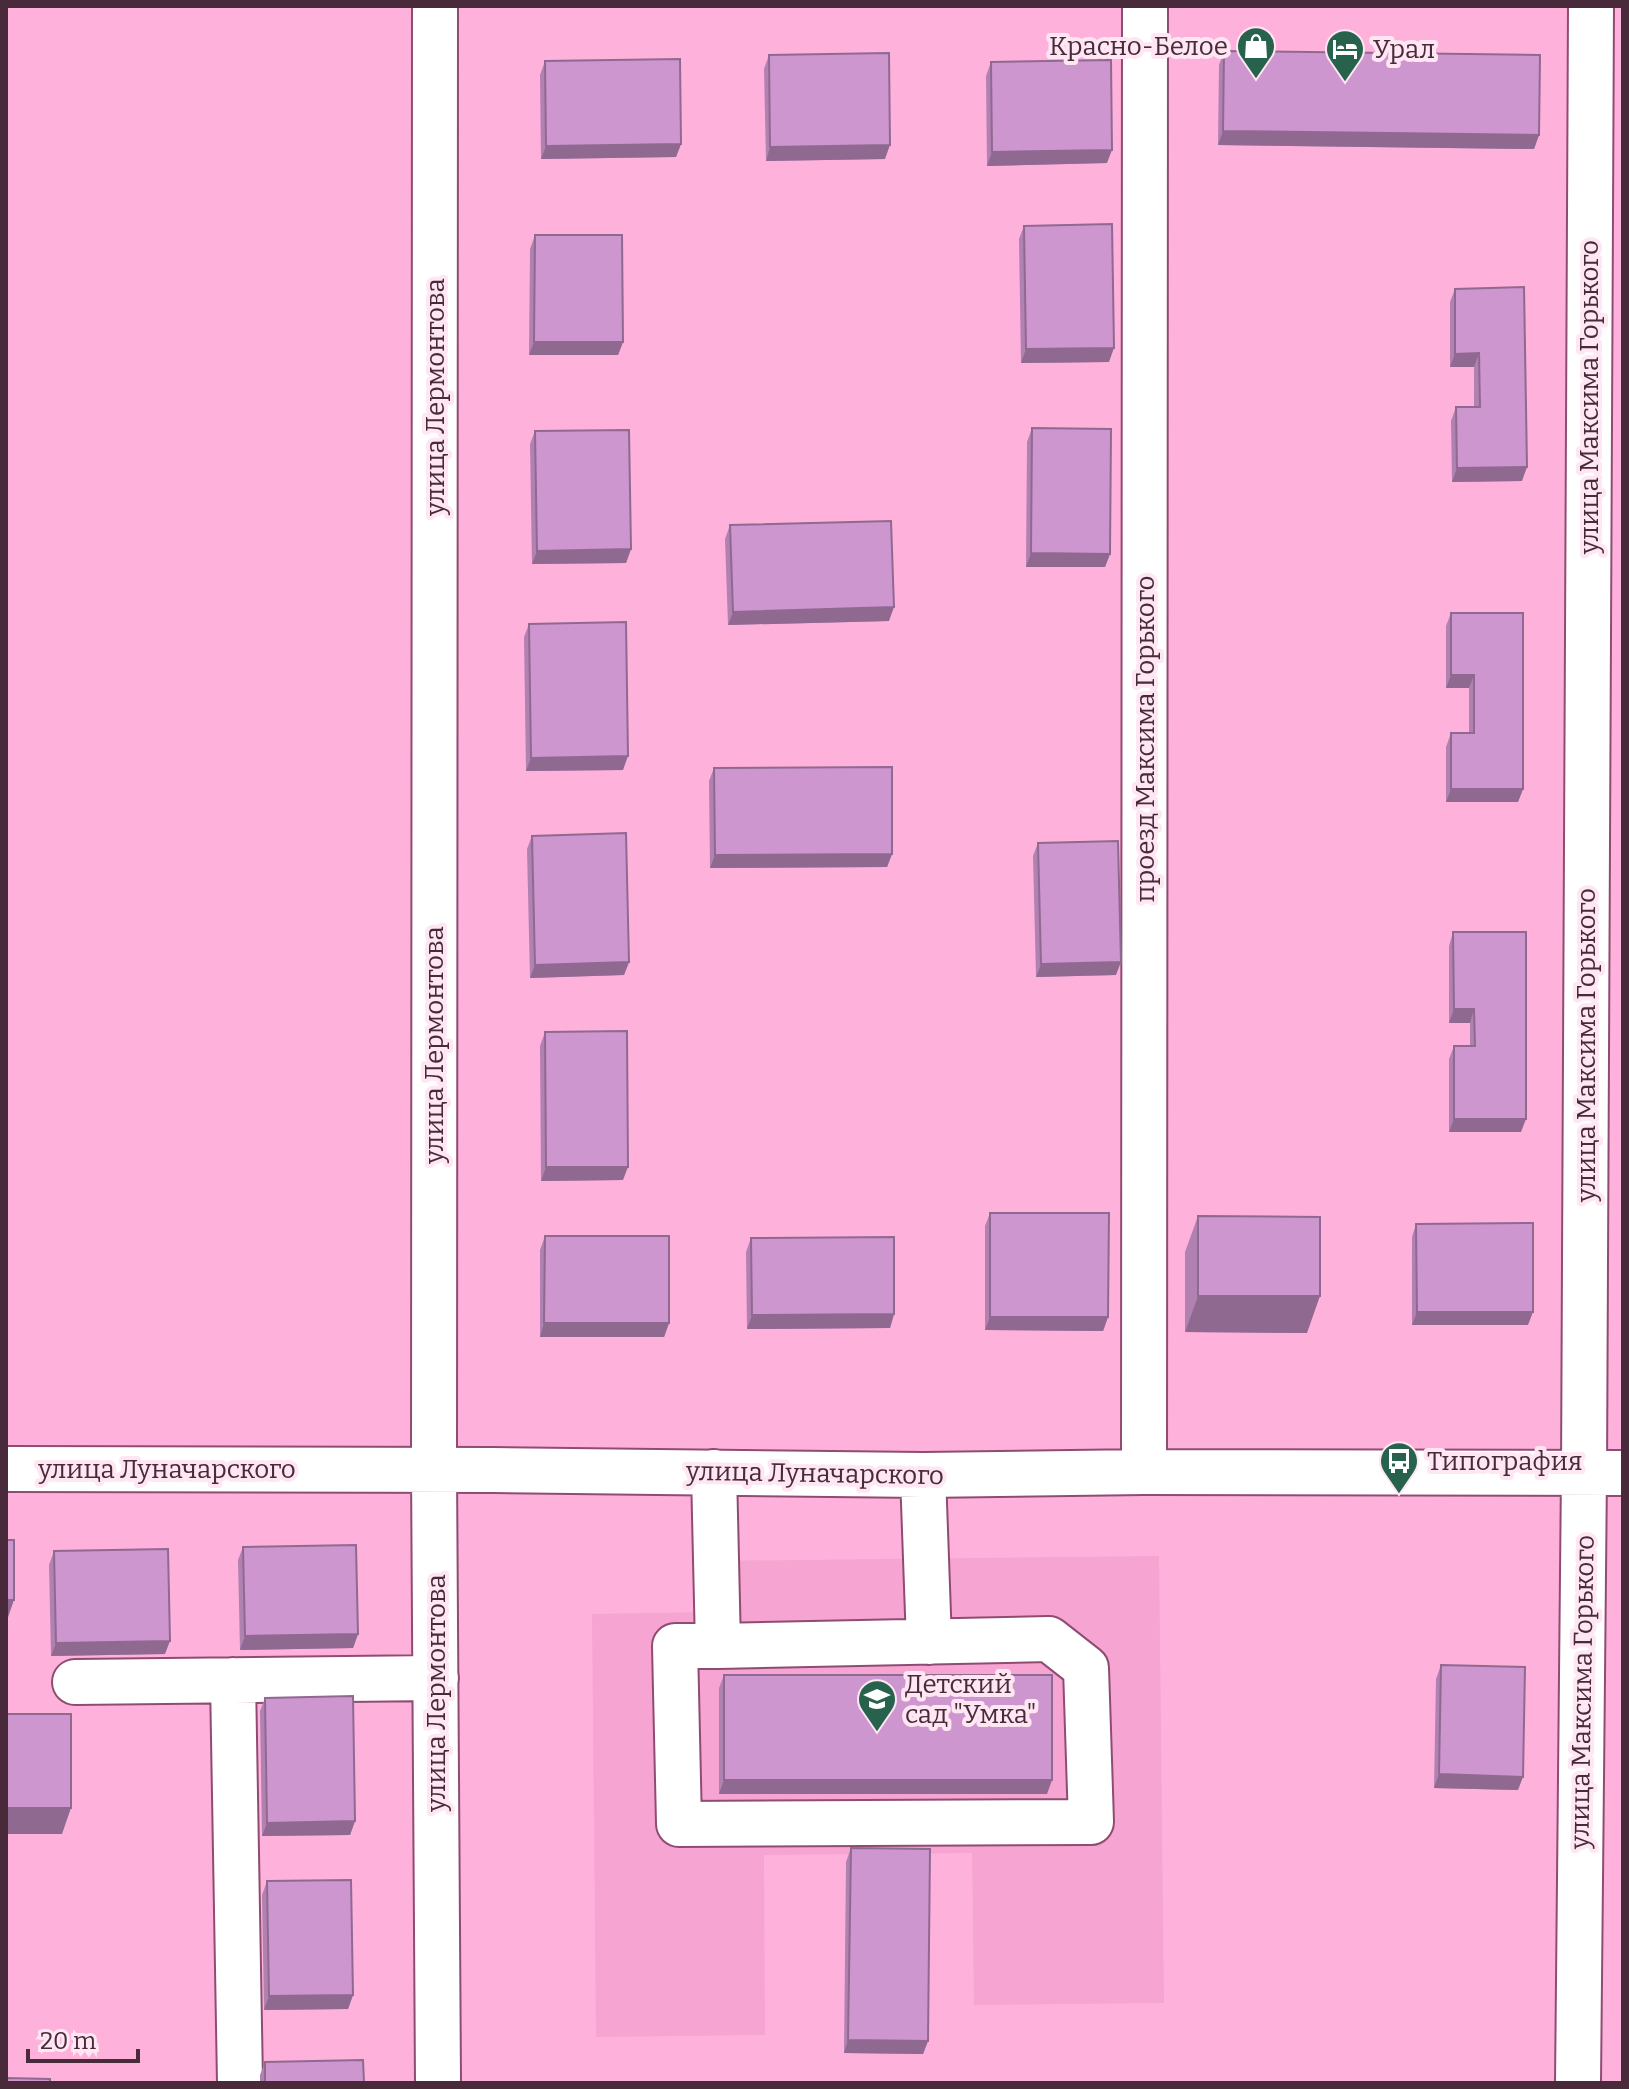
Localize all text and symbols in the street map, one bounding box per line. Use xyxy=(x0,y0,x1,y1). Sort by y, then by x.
shop icon: Красно-Белое xyxy=(1235,25,1277,80)
hotel icon: Урал xyxy=(1324,28,1366,83)
place label: Красно-Белое xyxy=(1049,31,1228,62)
place label: Урал xyxy=(1373,34,1435,65)
street label: улица Максима Горького xyxy=(1574,240,1605,555)
street label: улица Лермонтова xyxy=(420,278,451,517)
street label: проезд Максима Горького xyxy=(1130,576,1161,902)
street label: улица Максима Горького xyxy=(1571,888,1602,1203)
street label: улица Лермонтова xyxy=(419,926,450,1165)
bus stop icon: Типография xyxy=(1378,1440,1420,1495)
place label: Типография xyxy=(1427,1446,1582,1477)
street label: улица Луначарского xyxy=(37,1454,296,1485)
street label: улица Луначарского xyxy=(685,1456,944,1491)
street label: улица Максима Горького xyxy=(1564,1535,1601,1850)
street label: улица Лермонтова xyxy=(421,1574,452,1813)
place label: Детский сад "Умка" xyxy=(905,1669,1037,1730)
school or university icon: Детский сад "Умка" xyxy=(856,1678,898,1733)
scale bar xyxy=(28,2013,138,2063)
text: 20 m xyxy=(40,2027,96,2055)

